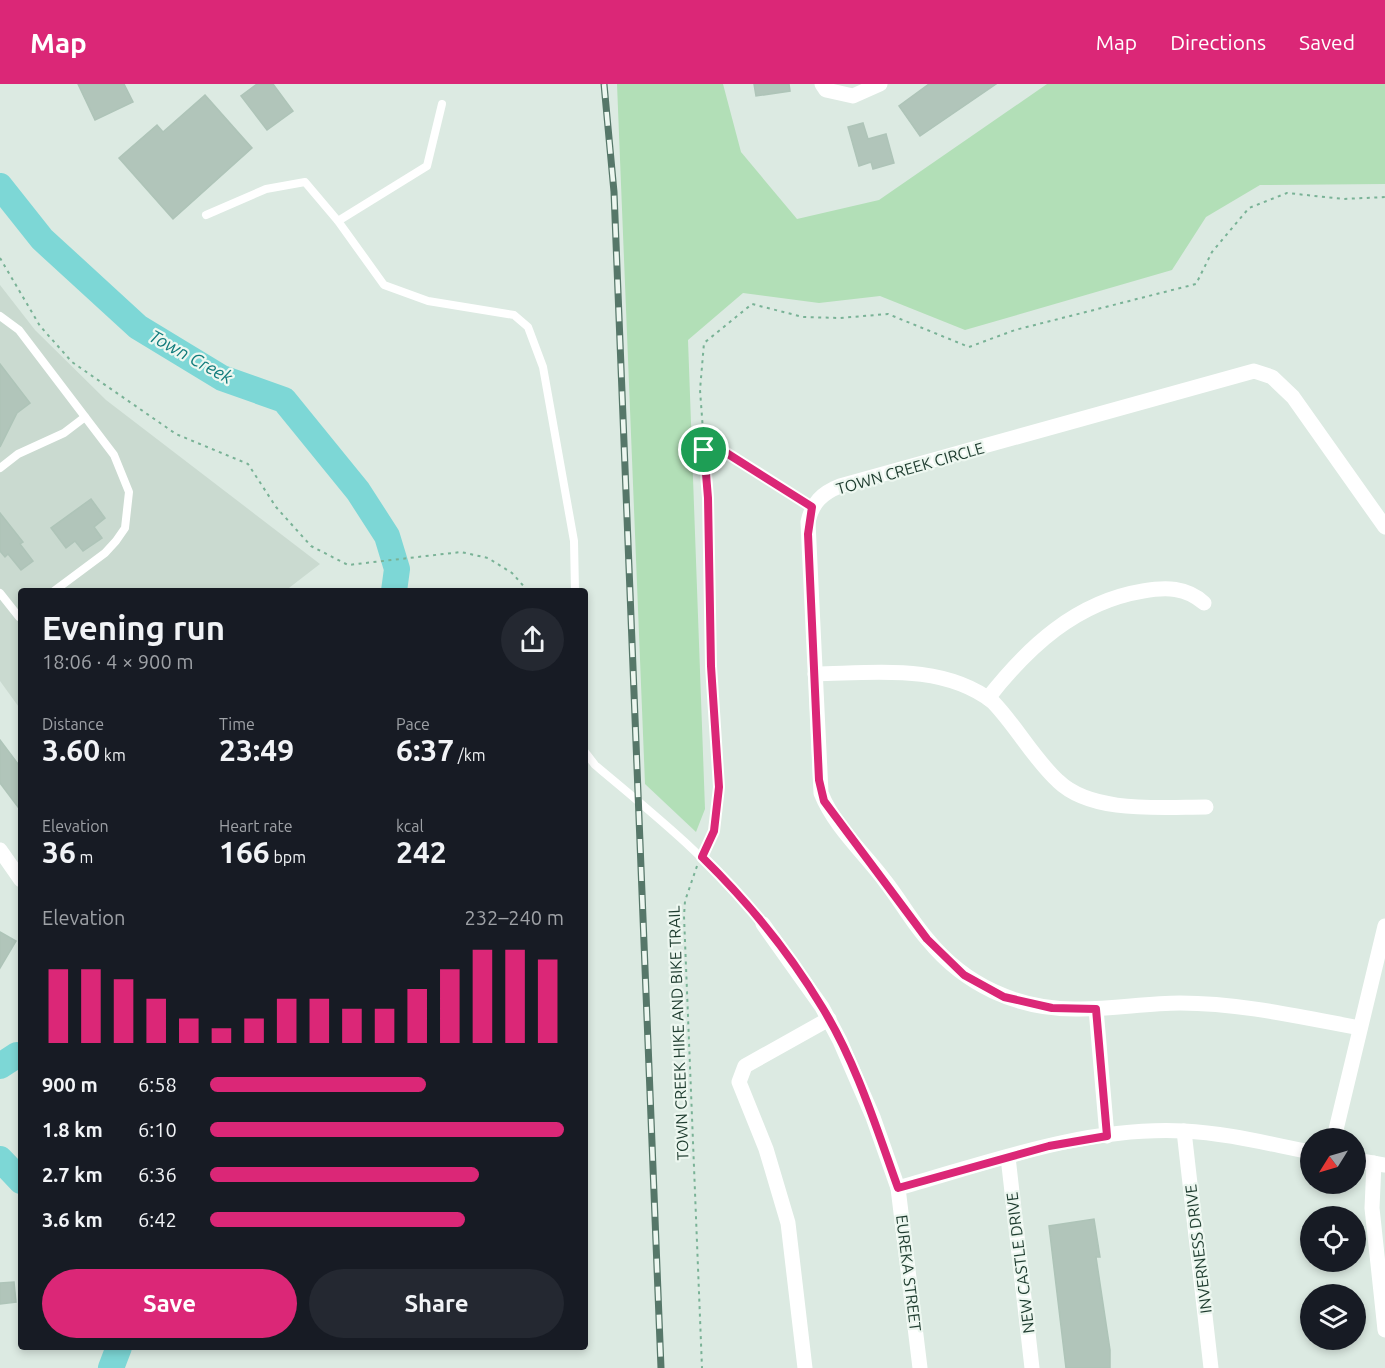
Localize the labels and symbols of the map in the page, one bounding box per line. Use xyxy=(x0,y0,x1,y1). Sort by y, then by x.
water label: Town Creek xyxy=(146,325,237,388)
pin xyxy=(678,424,729,475)
street label: TOWN CREEK CIRCLE xyxy=(834,438,986,498)
street label: TOWN CREEK HIKE AND BIKE TRAIL xyxy=(665,905,691,1161)
north arrow xyxy=(1300,1128,1366,1194)
street label: INVERNESS DRIVE xyxy=(1181,1183,1215,1315)
street label: NEW CASTLE DRIVE xyxy=(1002,1191,1038,1335)
street label: EUREKA STREET xyxy=(893,1214,925,1332)

